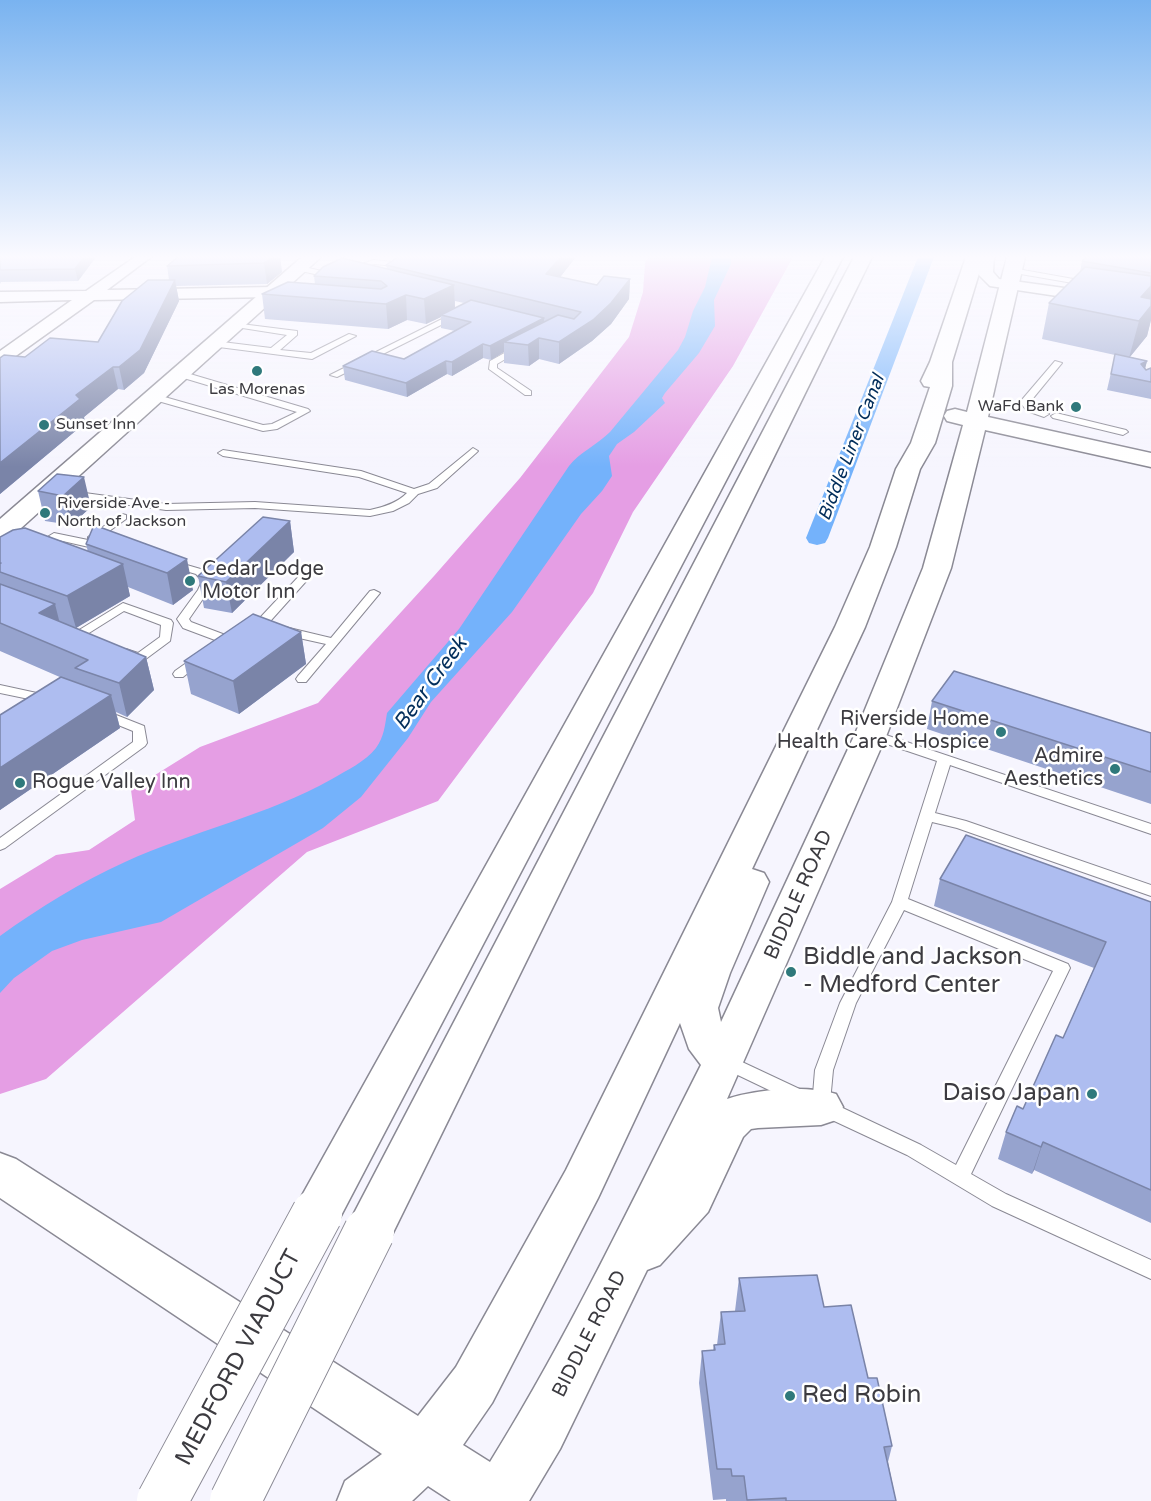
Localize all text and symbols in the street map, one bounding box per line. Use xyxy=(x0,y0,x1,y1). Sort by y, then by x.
marker: Las Morenas xyxy=(250,364,264,378)
water label: Biddle Liner Canal xyxy=(814,372,890,524)
place label: Las Morenas xyxy=(209,380,305,400)
place label: WaFd Bank xyxy=(978,397,1064,417)
marker: WaFd Bank xyxy=(1069,400,1083,414)
place label: Sunset Inn xyxy=(56,415,136,435)
marker: Sunset Inn xyxy=(37,418,51,432)
place label: Riverside Ave - North of Jackson xyxy=(57,494,186,532)
marker: Riverside Ave - North of Jackson xyxy=(38,506,52,520)
place label: Cedar Lodge Motor Inn xyxy=(202,558,324,605)
marker: Cedar Lodge Motor Inn xyxy=(183,574,197,588)
water label: Bear Creek xyxy=(389,632,473,736)
place label: Riverside Home Health Care & Hospice xyxy=(777,708,989,755)
marker: Riverside Home Health Care & Hospice xyxy=(994,725,1008,739)
place label: Admire Aesthetics xyxy=(1003,745,1103,792)
marker: Admire Aesthetics xyxy=(1108,762,1122,776)
place label: Rogue Valley Inn xyxy=(32,771,191,795)
marker: Rogue Valley Inn xyxy=(13,776,27,790)
street label: BIDDLE ROAD xyxy=(760,827,838,963)
place label: Biddle and Jackson - Medford Center xyxy=(803,944,1022,1000)
marker: Biddle and Jackson - Medford Center xyxy=(784,965,798,979)
place label: Daiso Japan xyxy=(942,1080,1080,1108)
marker: Daiso Japan xyxy=(1085,1087,1099,1101)
street label: MEDFORD VIADUCT xyxy=(170,1245,308,1471)
street label: BIDDLE ROAD xyxy=(548,1267,632,1401)
place label: Red Robin xyxy=(802,1382,921,1410)
marker: Red Robin xyxy=(783,1389,797,1403)

